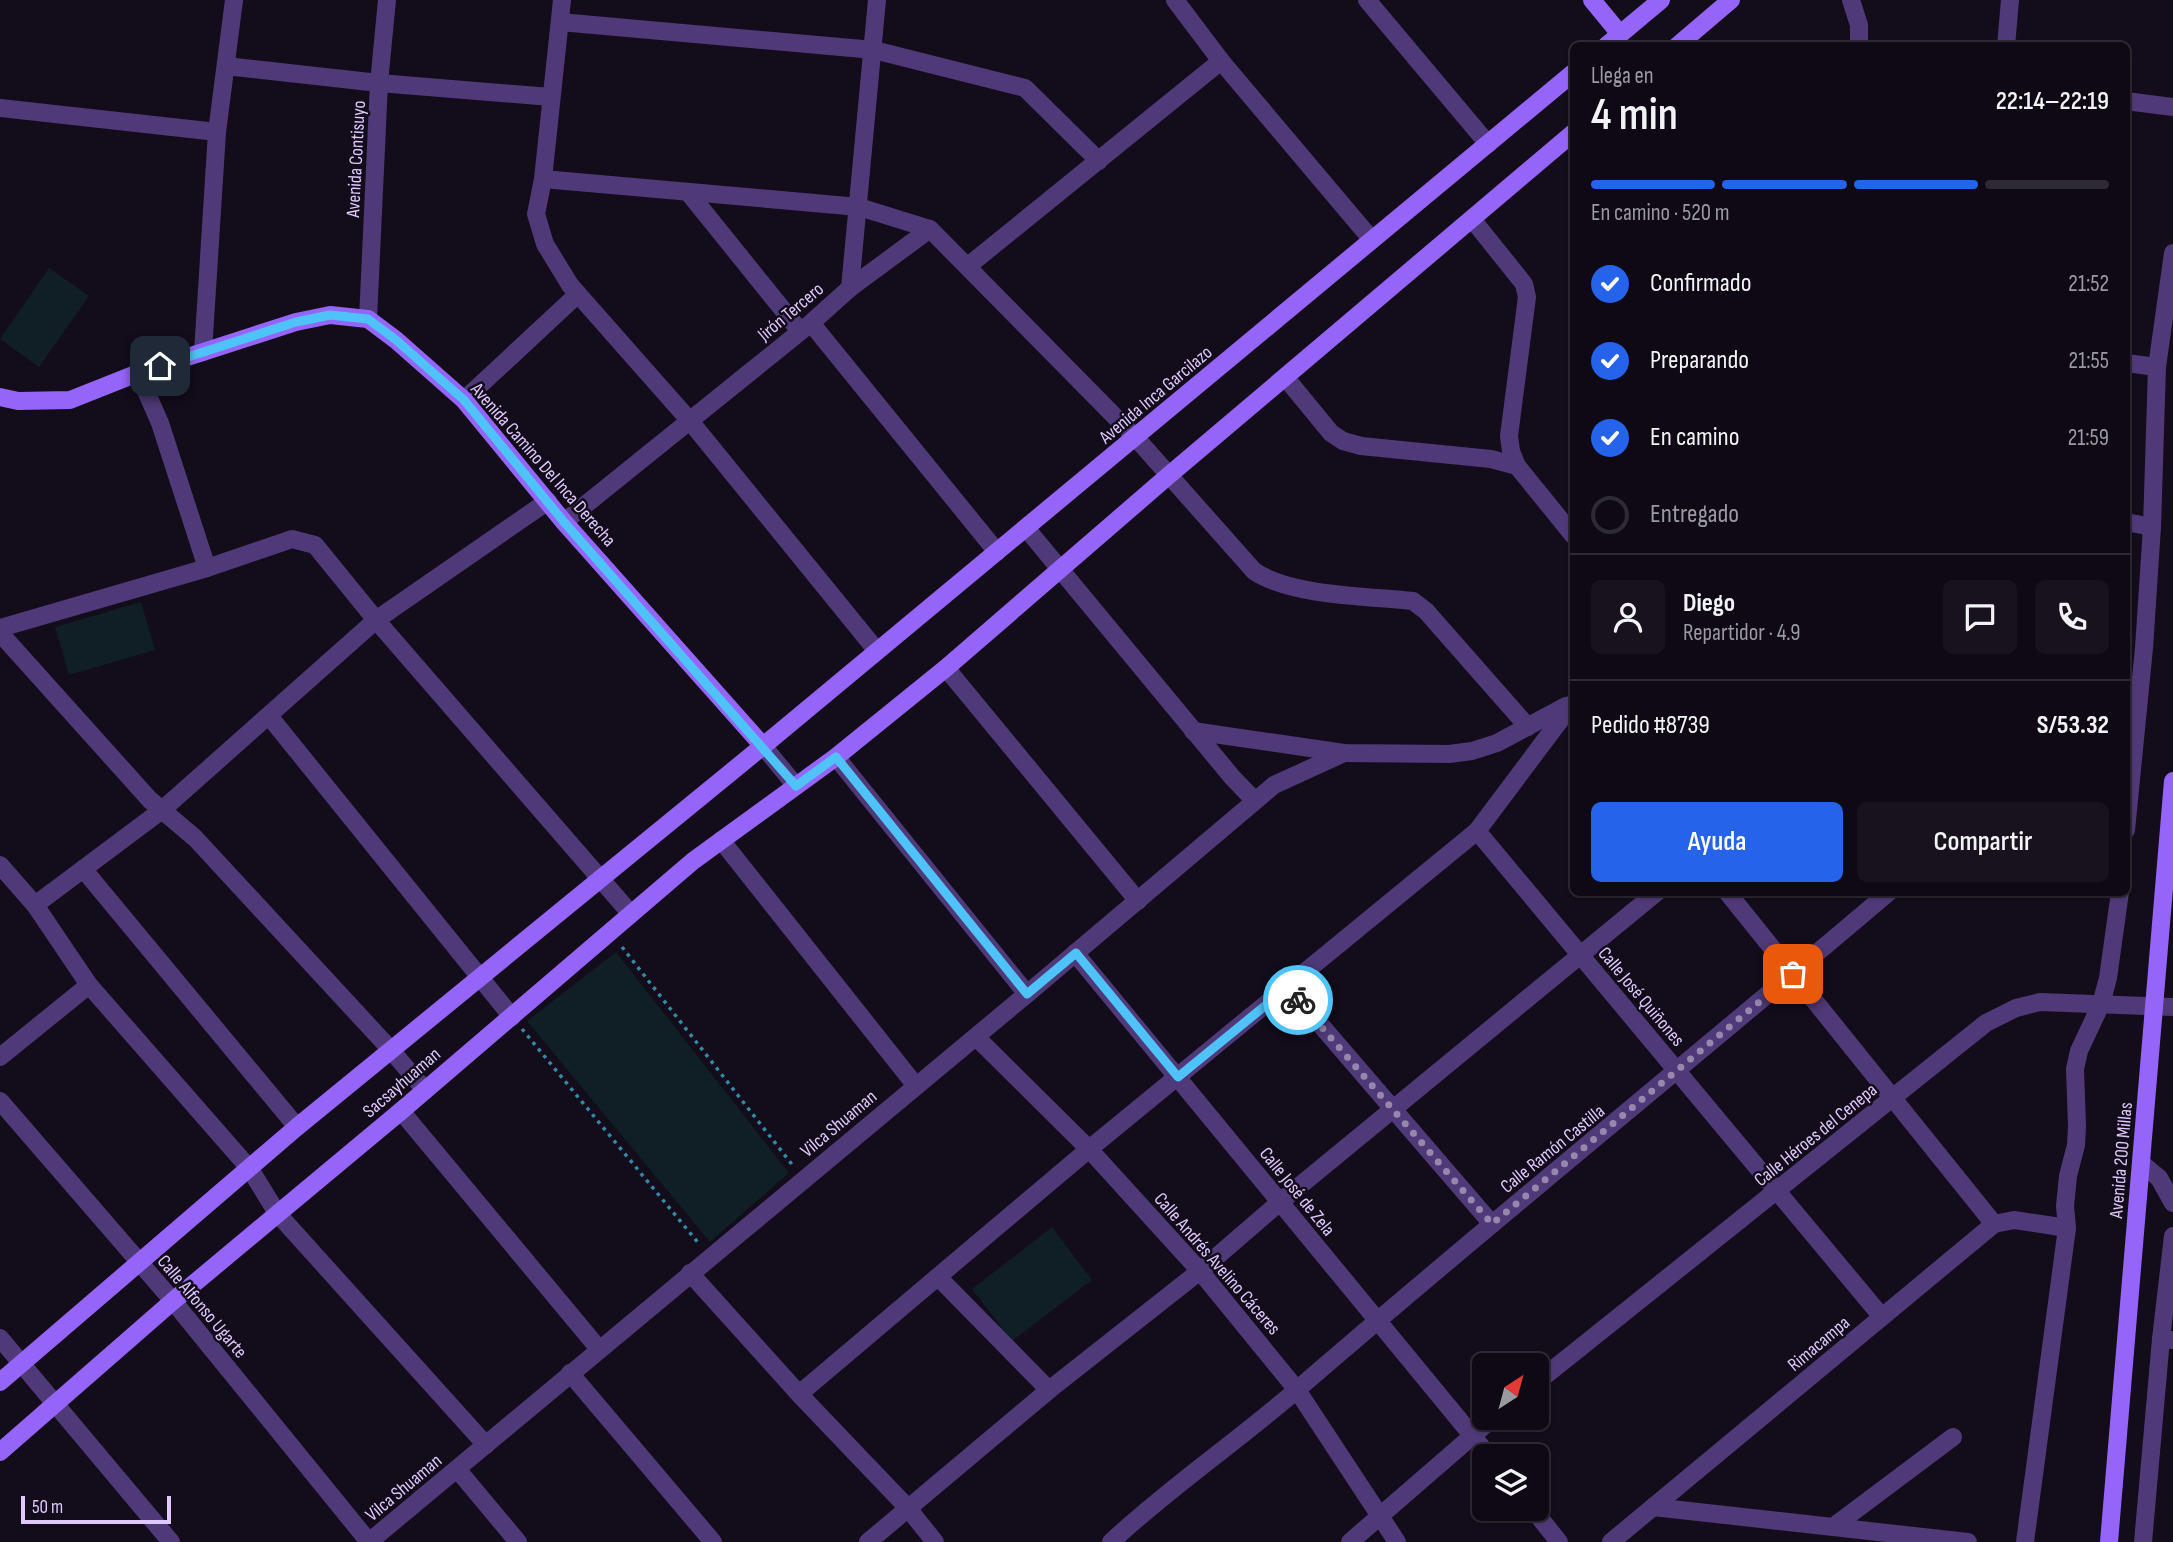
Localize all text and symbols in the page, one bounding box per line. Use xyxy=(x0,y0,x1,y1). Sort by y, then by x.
text: Llega en xyxy=(1591,62,1654,90)
text: 22:14–22:19 xyxy=(1996,86,2109,117)
text: 4 min xyxy=(1591,88,1678,143)
street label: Avenida Contisuyo xyxy=(342,100,371,219)
text: En camino · 520 m xyxy=(1591,199,1729,227)
icon: check xyxy=(1591,265,1629,303)
text: Confirmado xyxy=(1650,268,1751,299)
text: 21:52 xyxy=(2068,270,2109,298)
street label: Jirón Tercero xyxy=(753,278,829,347)
pin xyxy=(130,336,190,396)
street label: Avenida Inca Garcilazo xyxy=(1094,341,1217,450)
icon: check xyxy=(1591,342,1629,380)
text: Preparando xyxy=(1650,345,1749,376)
icon: home xyxy=(141,347,179,385)
text: 21:55 xyxy=(2069,347,2109,375)
street label: Avenida Camino Del Inca Derecha xyxy=(465,378,620,552)
icon: check xyxy=(1591,419,1629,457)
text: En camino xyxy=(1650,422,1740,453)
text: 21:59 xyxy=(2068,424,2109,452)
text: Entregado xyxy=(1650,499,1739,530)
button: person xyxy=(1591,580,1665,654)
button: chat xyxy=(1943,580,2017,654)
button: phone xyxy=(2035,580,2109,654)
text: Diego xyxy=(1683,588,1735,619)
text: Repartidor · 4.9 xyxy=(1683,619,1800,647)
text: Pedido #8739 xyxy=(1591,710,1710,741)
text: S/53.32 xyxy=(2037,710,2109,741)
button: Ayuda xyxy=(1591,802,1843,882)
button: Compartir xyxy=(1857,802,2109,882)
street label: Calle José Quiñones xyxy=(1593,943,1689,1051)
pin xyxy=(1763,944,1823,1004)
icon: bag xyxy=(1774,955,1812,993)
courier xyxy=(1263,965,1333,1035)
icon: bike xyxy=(1279,981,1317,1019)
street label: Sacsayhuaman xyxy=(358,1043,446,1123)
street label: Calle Héroes del Cenepa xyxy=(1750,1079,1882,1192)
street label: Vilca Shuaman xyxy=(796,1086,882,1163)
street label: Calle Ramón Castilla xyxy=(1496,1100,1610,1198)
street label: Avenida 200 Millas xyxy=(2105,1101,2138,1220)
street label: Calle José de Zela xyxy=(1254,1143,1340,1241)
street label: Calle Andrés Avelino Cáceres xyxy=(1149,1188,1285,1340)
street label: Calle Alfonso Ugarte xyxy=(152,1251,252,1363)
street label: Rimacampa xyxy=(1783,1312,1855,1377)
north arrow xyxy=(1472,1353,1549,1430)
map controls xyxy=(1472,1353,1549,1521)
button: layers xyxy=(1472,1444,1549,1521)
street label: Vilca Shuaman xyxy=(361,1450,447,1527)
scale bar xyxy=(21,1493,172,1525)
text: 50 m xyxy=(32,1496,63,1519)

